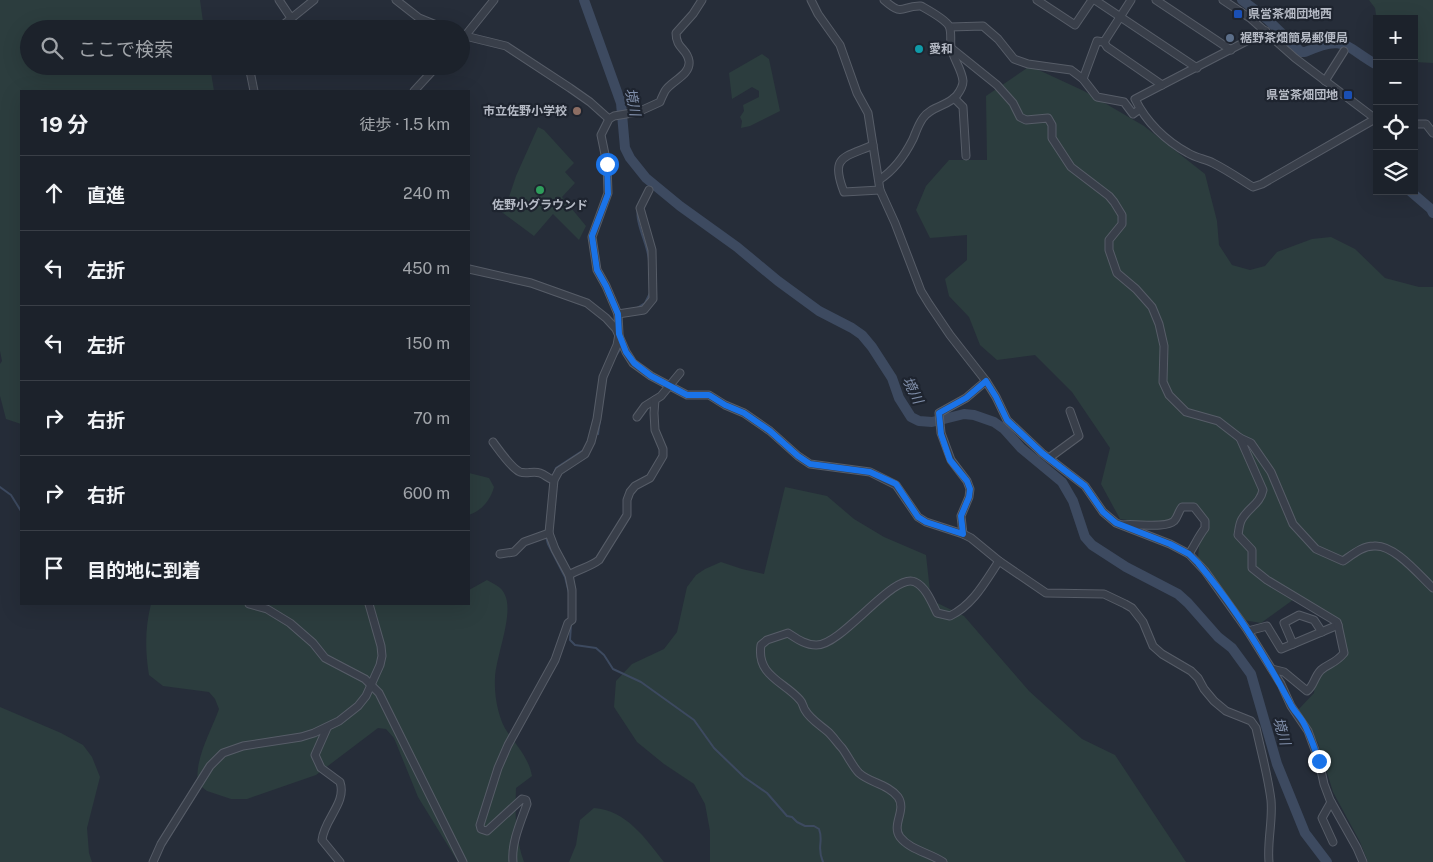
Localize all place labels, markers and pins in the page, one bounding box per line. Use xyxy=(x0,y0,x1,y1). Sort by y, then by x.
place label: 県営茶畑団地西 xyxy=(1248,7,1332,21)
marker: 県営茶畑団地西 xyxy=(1232,8,1244,20)
place label: 裾野茶畑簡易郵便局 xyxy=(1240,31,1348,45)
marker: 裾野茶畑簡易郵便局 xyxy=(1224,32,1236,44)
place label: 愛和 xyxy=(929,42,953,56)
marker: 愛和 xyxy=(913,43,925,55)
place label: 県営茶畑団地 xyxy=(1266,88,1338,102)
marker: 県営茶畑団地 xyxy=(1342,89,1354,101)
place label: 市立佐野小学校 xyxy=(483,104,567,118)
marker: 市立佐野小学校 xyxy=(571,105,583,117)
marker: 佐野小グラウンド xyxy=(534,184,546,196)
place label: 佐野小グラウンド xyxy=(492,198,588,212)

